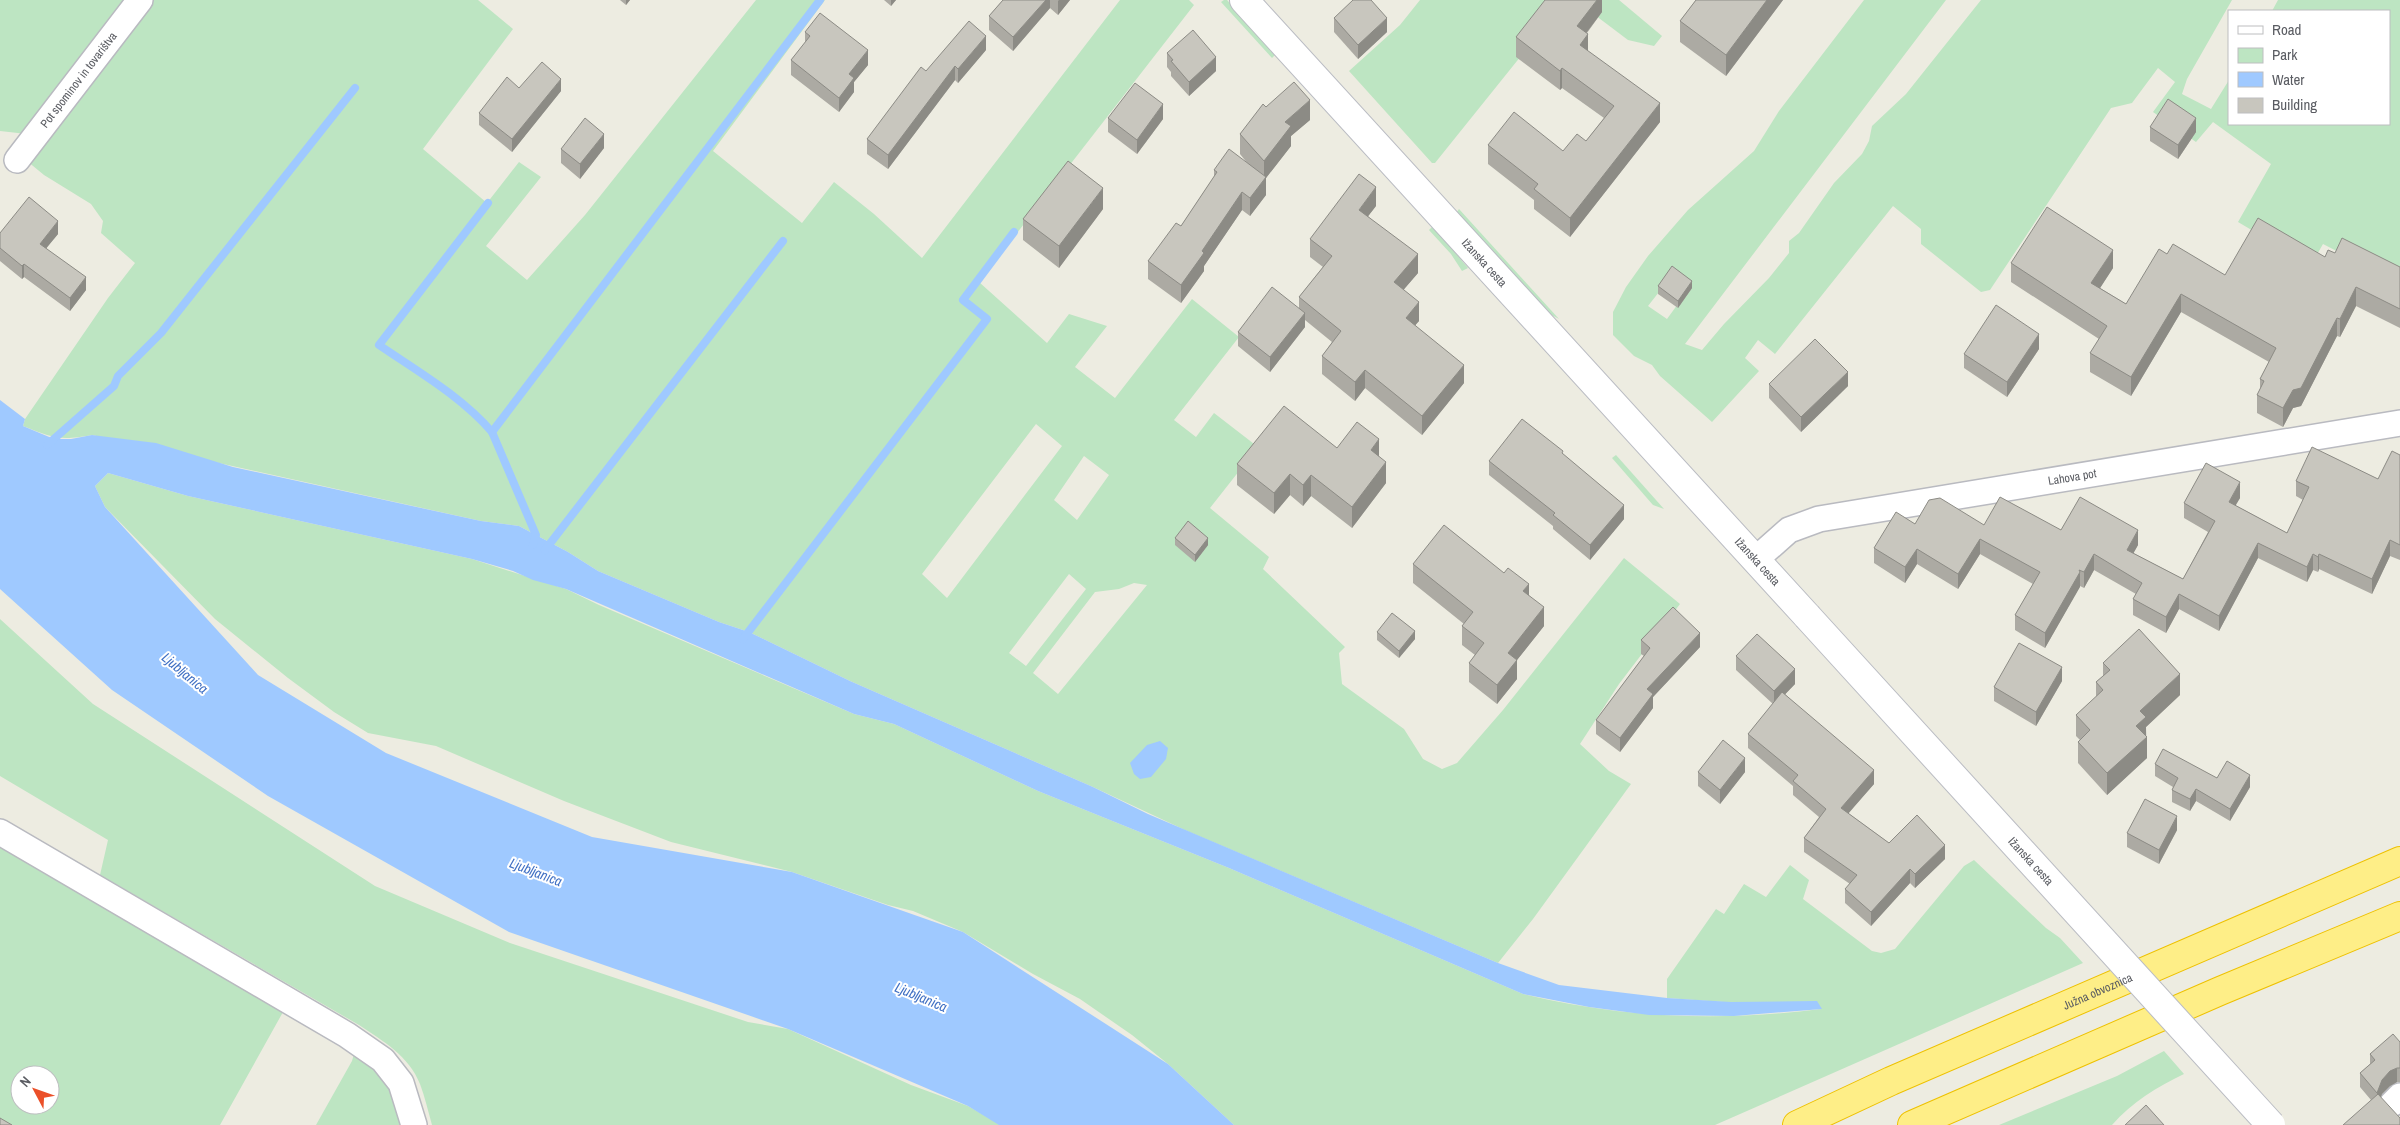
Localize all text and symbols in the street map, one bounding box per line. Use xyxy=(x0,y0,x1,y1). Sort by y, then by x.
legend xyxy=(2228,10,2390,125)
text: Road xyxy=(2272,19,2301,40)
street label: Pot spominov in tovarištva xyxy=(37,28,121,131)
text: Park xyxy=(2272,44,2298,65)
text: Water xyxy=(2272,69,2304,90)
text: Building xyxy=(2272,94,2317,115)
street label: Ižanska cesta xyxy=(1458,235,1511,291)
street label: Lahova pot xyxy=(2047,465,2098,489)
street label: Ižanska cesta xyxy=(1731,534,1784,590)
water label: Ljubljanica xyxy=(158,648,212,698)
street label: Ižanska cesta xyxy=(2004,834,2057,889)
water label: Ljubljanica xyxy=(507,854,565,890)
street label: Južna obvoznica xyxy=(2061,969,2135,1014)
water label: Ljubljanica xyxy=(892,978,950,1016)
north arrow xyxy=(10,1065,60,1115)
text: N xyxy=(16,1072,35,1091)

